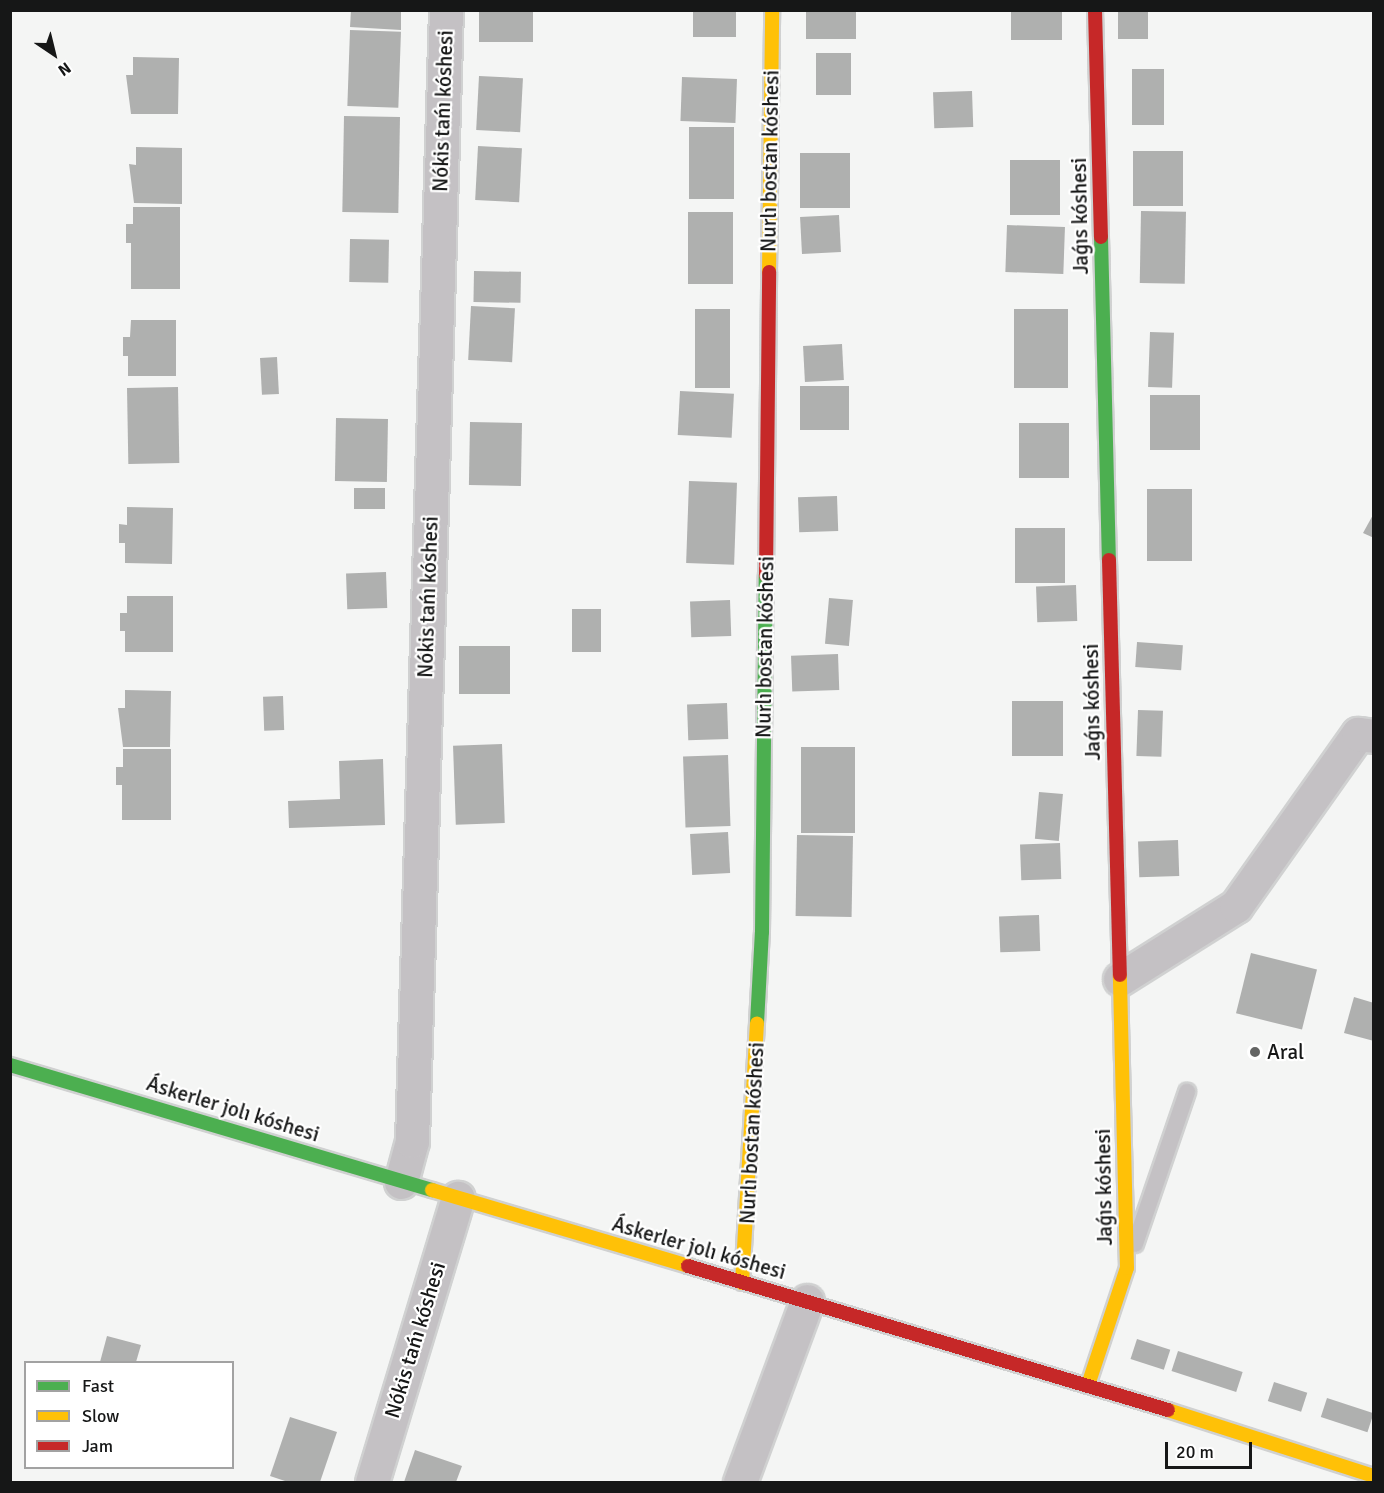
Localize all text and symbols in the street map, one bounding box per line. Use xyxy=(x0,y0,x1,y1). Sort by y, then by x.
north arrow xyxy=(24,24,84,84)
street label: Nókis tańı kóshesi xyxy=(428,30,458,192)
text: N xyxy=(54,57,75,80)
street label: Nurlı bostan kóshesi xyxy=(756,70,784,252)
street label: Jaǵıs kóshesi xyxy=(1066,157,1094,275)
street label: Nókis tańı kóshesi xyxy=(413,516,443,678)
street label: Nurlı bostan kóshesi xyxy=(751,556,779,738)
street label: Jaǵıs kóshesi xyxy=(1078,643,1106,761)
place label: Aral xyxy=(1267,1039,1304,1065)
street label: Nurlı bostan kóshesi xyxy=(735,1041,769,1225)
marker: Aral xyxy=(1248,1045,1262,1059)
street label: Áskerler jolı kóshesi xyxy=(144,1071,322,1147)
street label: Jaǵıs kóshesi xyxy=(1090,1128,1118,1246)
street label: Áskerler jolı kóshesi xyxy=(609,1211,789,1285)
street label: Nókis tańı kóshesi xyxy=(379,1259,451,1421)
legend xyxy=(24,1361,234,1469)
text: Fast xyxy=(82,1375,114,1397)
text: Slow xyxy=(82,1405,119,1427)
scale bar xyxy=(1168,1430,1255,1468)
text: Jam xyxy=(82,1435,113,1457)
text: 20 m xyxy=(1176,1441,1214,1463)

